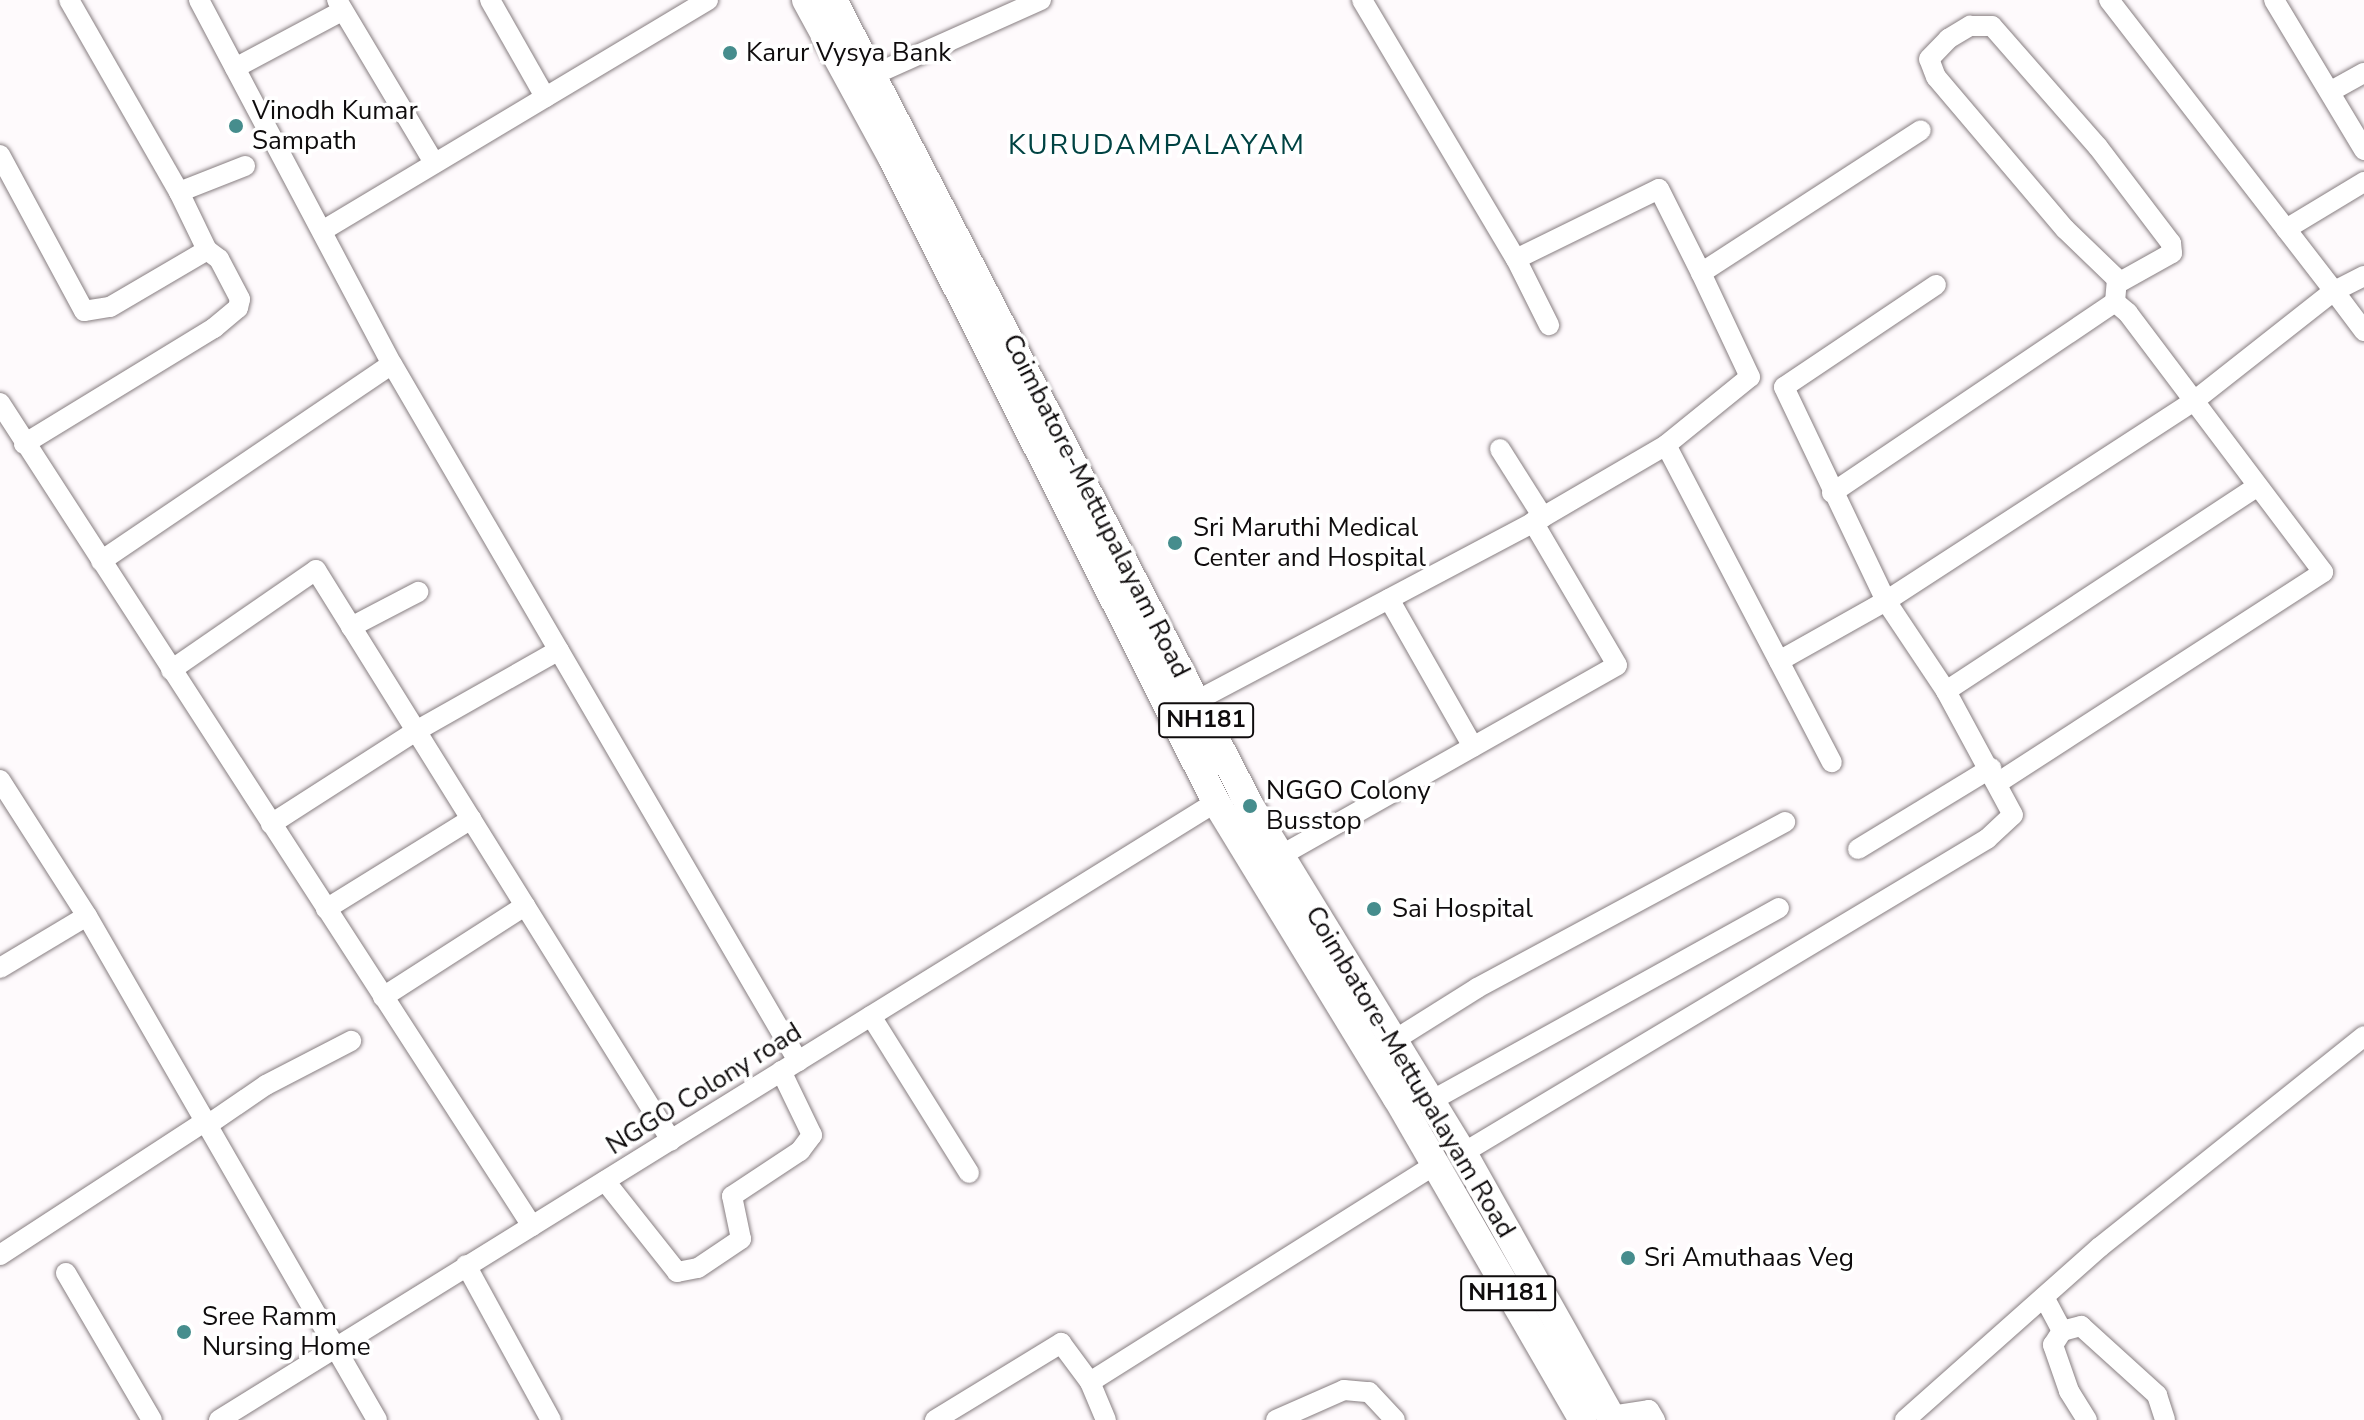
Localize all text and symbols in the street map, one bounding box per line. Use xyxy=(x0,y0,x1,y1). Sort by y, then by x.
place label: Karur Vysya Bank xyxy=(746,37,951,69)
marker: Karur Vysya Bank xyxy=(721,44,739,62)
place label: Vinodh Kumar Sampath xyxy=(252,95,418,156)
marker: Vinodh Kumar Sampath xyxy=(227,117,245,135)
district label: KURUDAMPALAYAM xyxy=(1008,128,1306,162)
street label: Coimbatore-Mettupalayam Road xyxy=(996,329,1196,683)
place label: Sri Maruthi Medical Center and Hospital xyxy=(1193,512,1426,574)
marker: Sri Maruthi Medical Center and Hospital xyxy=(1164,532,1186,554)
road number: NH181 xyxy=(1158,700,1254,740)
place label: NGGO Colony Busstop xyxy=(1266,775,1431,836)
marker: NGGO Colony Busstop xyxy=(1241,797,1259,815)
place label: Sai Hospital xyxy=(1392,893,1533,925)
marker: Sai Hospital xyxy=(1363,898,1385,920)
street label: Coimbatore-Mettupalayam Road xyxy=(1298,901,1522,1243)
street label: NGGO Colony road xyxy=(601,1016,807,1162)
place label: Sri Amuthaas Veg xyxy=(1644,1242,1854,1274)
marker: Sri Amuthaas Veg xyxy=(1619,1249,1637,1267)
road number: NH181 xyxy=(1460,1273,1556,1313)
place label: Sree Ramm Nursing Home xyxy=(202,1301,371,1362)
marker: Sree Ramm Nursing Home xyxy=(173,1321,195,1343)

